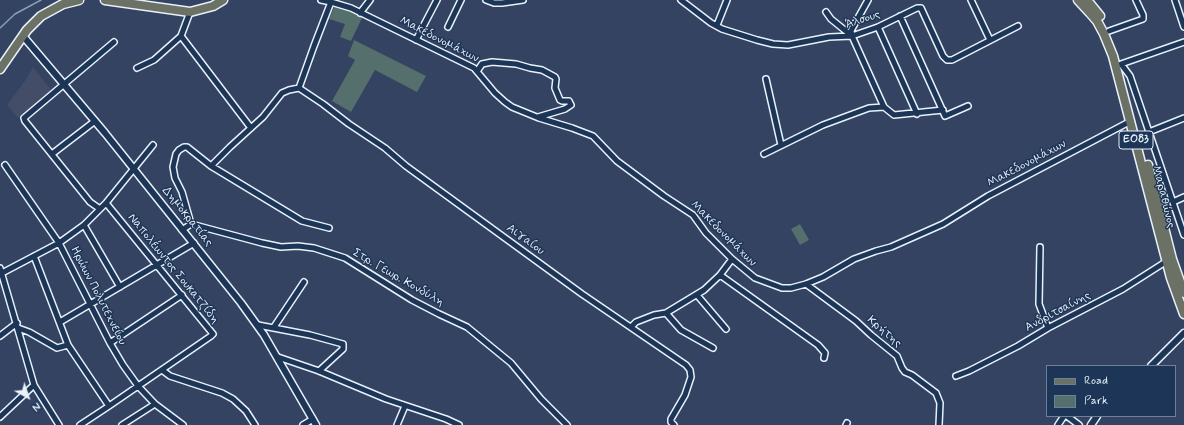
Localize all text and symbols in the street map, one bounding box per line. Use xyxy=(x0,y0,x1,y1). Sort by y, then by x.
street label: Άλσους xyxy=(844,8,882,32)
street label: Μακεδονομάχων xyxy=(397,14,481,66)
road number: ΕΟ83 xyxy=(1119,131,1153,149)
street label: Μακεδονομάχων xyxy=(985,137,1069,191)
street label: Μαραθώνος xyxy=(1148,164,1178,230)
street label: Δημοκρατίας xyxy=(158,184,216,250)
street label: Μακεδονομάχων xyxy=(687,198,759,270)
street label: Ναπολέωντος Σουκατζίδη xyxy=(124,211,222,327)
street label: Αιγαίου xyxy=(503,221,547,259)
street label: Ηρώων Πολυτεχνείου xyxy=(67,244,129,348)
street label: Στρ. Γεωρ. Κονδύλη xyxy=(350,246,446,310)
street label: Ανδριτσαίνης xyxy=(1023,289,1093,335)
street label: Κρήτης xyxy=(864,313,904,351)
legend xyxy=(1046,365,1176,417)
text: Road xyxy=(1084,373,1108,389)
north arrow xyxy=(8,377,48,417)
text: Park xyxy=(1084,393,1108,409)
text: N xyxy=(28,398,43,414)

